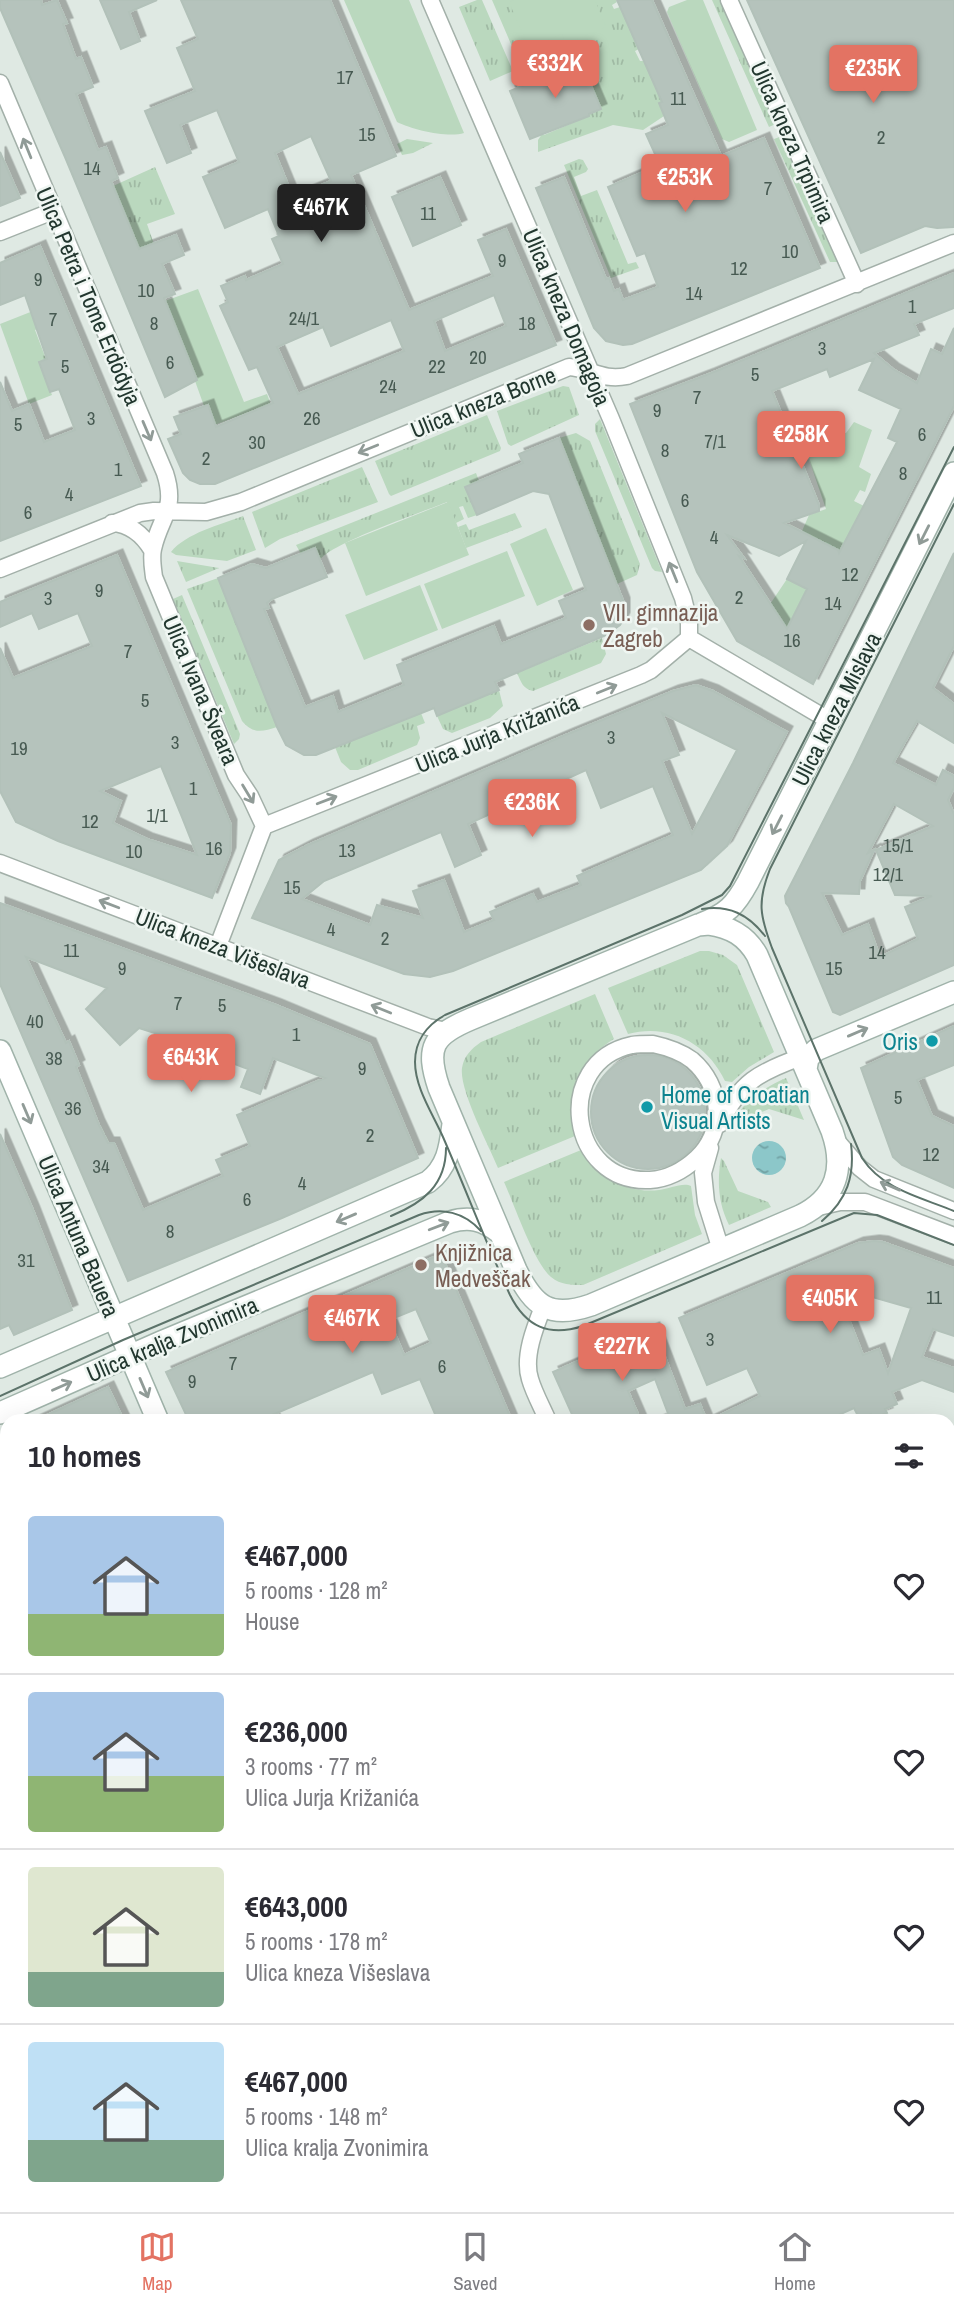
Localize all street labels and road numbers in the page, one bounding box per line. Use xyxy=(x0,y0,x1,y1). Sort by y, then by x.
street label: Ulica kneza Trpimira xyxy=(743,56,843,228)
street label: Ulica Petra i Tome Erdödyja xyxy=(29,182,149,410)
street label: Ulica kneza Domagoja xyxy=(516,224,619,411)
street label: Ulica kneza Borne xyxy=(406,359,560,445)
street label: Ulica Ivana Šveara xyxy=(156,611,247,770)
street label: Ulica kneza Mislava xyxy=(784,626,888,791)
street label: Ulica Jurja Križanića xyxy=(411,686,584,780)
street label: Ulica kneza Višeslava xyxy=(131,900,315,996)
street label: Ulica Antuna Bauera xyxy=(31,1150,127,1322)
street label: Ulica kralja Zvonimira xyxy=(82,1289,263,1389)

